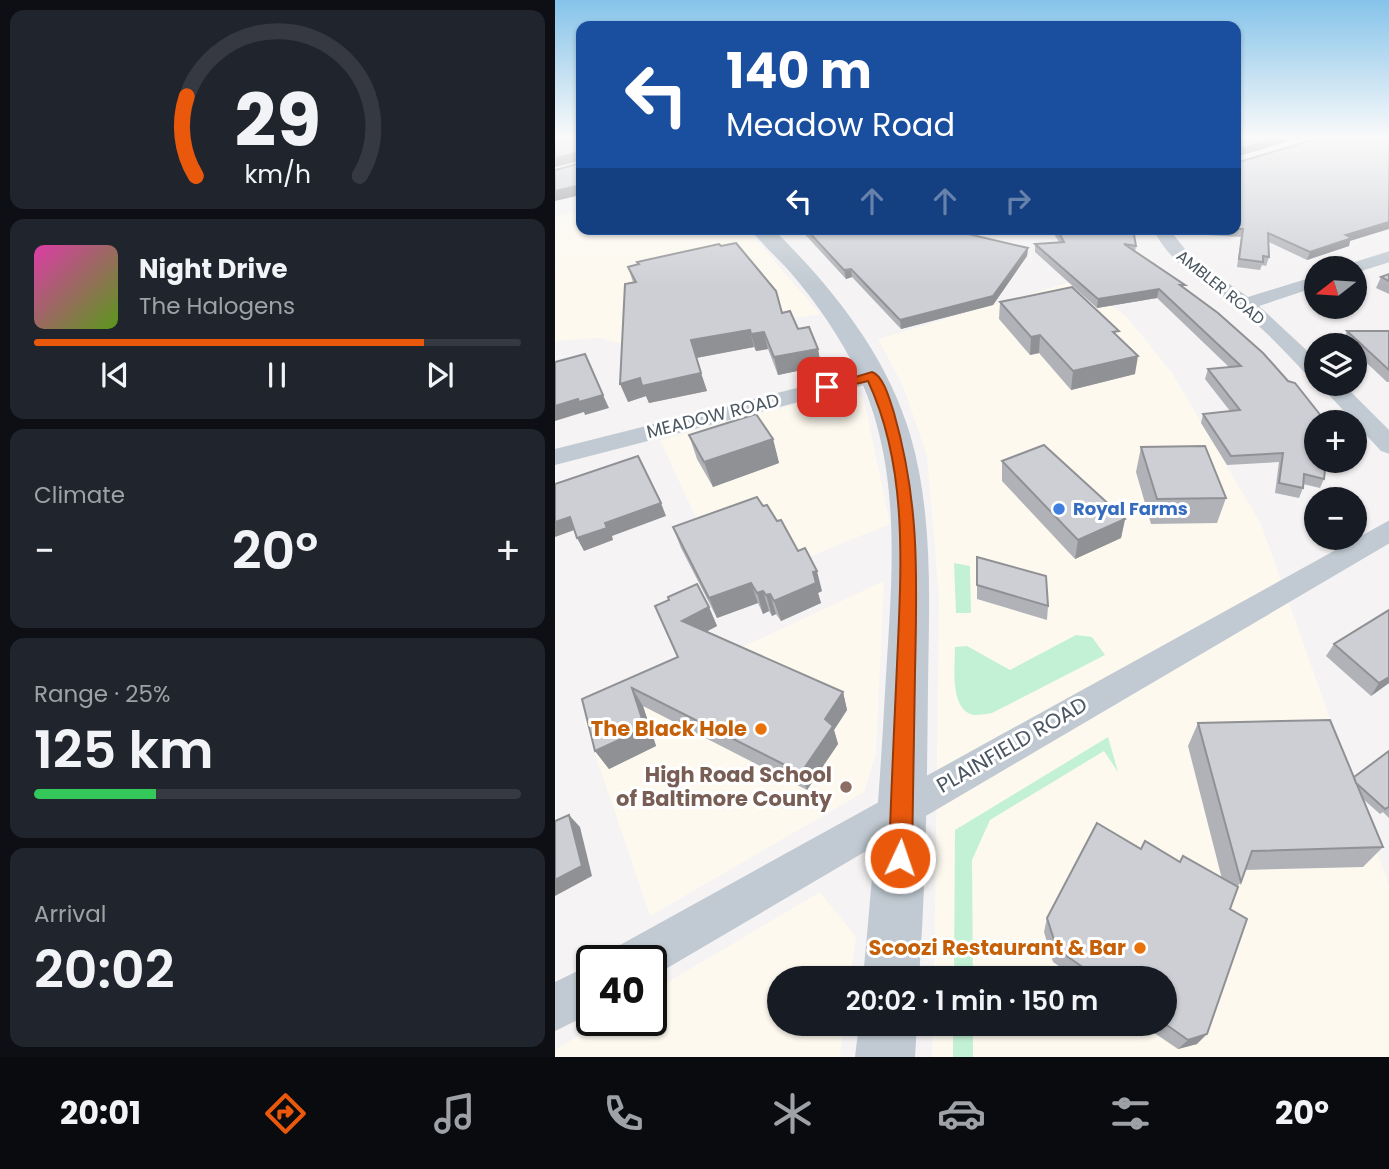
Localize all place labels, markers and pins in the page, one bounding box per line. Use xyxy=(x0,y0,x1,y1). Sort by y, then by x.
pin xyxy=(797,357,857,417)
place label: Royal Farms xyxy=(1073,496,1188,521)
marker: Royal Farms xyxy=(1051,501,1067,517)
place label: The Black Hole xyxy=(591,714,747,743)
marker: The Black Hole xyxy=(753,721,769,737)
place label: High Road School of Baltimore County xyxy=(616,760,833,813)
marker: High Road School of Baltimore County xyxy=(838,779,854,795)
place label: Scoozi Restaurant & Bar xyxy=(869,933,1126,962)
marker: Scoozi Restaurant & Bar xyxy=(1132,940,1148,956)

